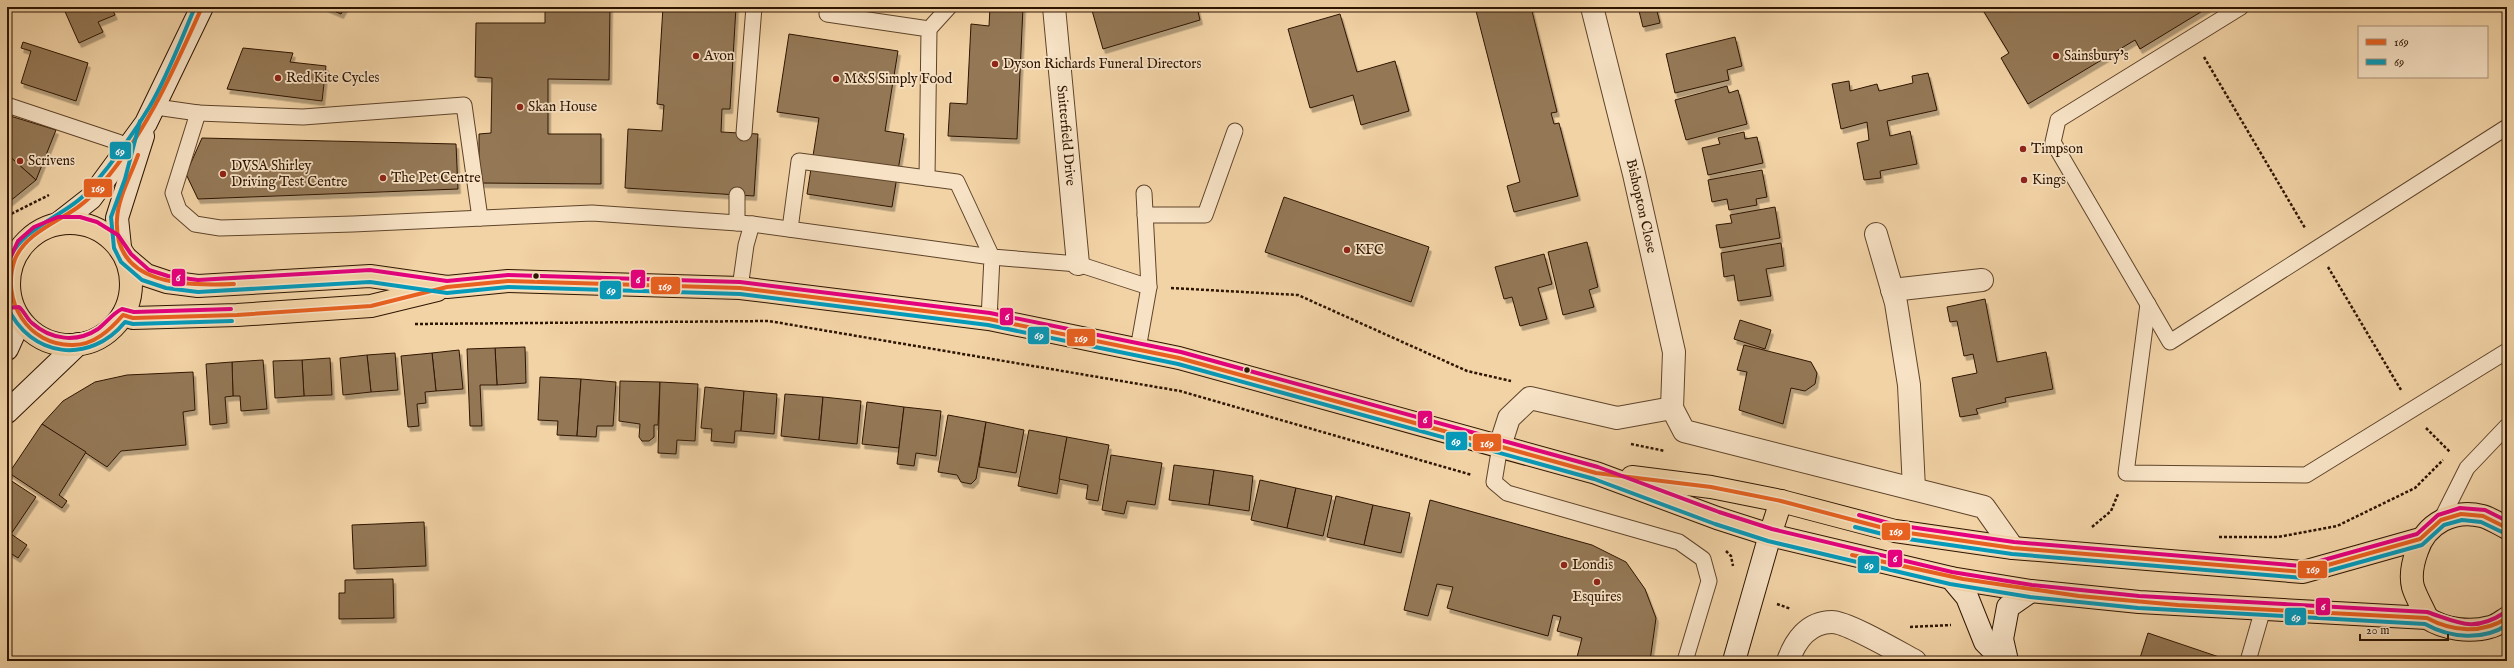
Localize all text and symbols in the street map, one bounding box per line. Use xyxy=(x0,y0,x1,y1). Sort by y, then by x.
legend xyxy=(2358,26,2488,78)
text: 169 xyxy=(2394,35,2409,50)
place label: Avon xyxy=(703,47,735,65)
place label: Sainsbury's xyxy=(2064,47,2129,65)
marker: Avon xyxy=(691,51,701,61)
marker: Sainsbury's xyxy=(2051,51,2061,61)
place label: Dyson Richards Funeral Directors xyxy=(1003,55,1201,73)
text: 69 xyxy=(2394,55,2404,70)
marker: Dyson Richards Funeral Directors xyxy=(990,59,1000,69)
place label: Red Kite Cycles xyxy=(286,69,380,87)
place label: M&S Simply Food xyxy=(844,70,953,88)
marker: Red Kite Cycles xyxy=(273,73,283,83)
marker: M&S Simply Food xyxy=(831,74,841,84)
street label: Snitterfield Drive xyxy=(1052,84,1080,187)
place label: Skan House xyxy=(528,98,598,116)
marker: Skan House xyxy=(515,102,525,112)
place label: Timpson xyxy=(2031,140,2084,158)
line badge: 69 xyxy=(109,141,132,160)
marker: Timpson xyxy=(2018,144,2028,154)
text: 69 xyxy=(115,145,125,159)
place label: Scrivens xyxy=(28,152,75,170)
marker: Scrivens xyxy=(15,156,25,166)
place label: DVSA Shirley Driving Test Centre xyxy=(231,157,348,191)
street label: Bishopton Close xyxy=(1622,157,1661,255)
marker: DVSA Shirley Driving Test Centre xyxy=(218,169,228,179)
place label: The Pet Centre xyxy=(391,169,481,187)
place label: Kings xyxy=(2032,171,2066,189)
marker: The Pet Centre xyxy=(378,173,388,183)
marker: Kings xyxy=(2019,175,2029,185)
line badge: 169 xyxy=(83,178,113,198)
text: 169 xyxy=(91,182,105,196)
place label: KFC xyxy=(1355,241,1384,259)
marker: KFC xyxy=(1342,245,1352,255)
line badge: 6 xyxy=(171,268,186,287)
line badge: 6 xyxy=(630,269,646,289)
text: 6 xyxy=(176,271,182,285)
unlabelled marker xyxy=(531,271,541,281)
text: 6 xyxy=(636,273,642,287)
line badge: 169 xyxy=(650,276,681,295)
line badge: 69 xyxy=(599,280,622,300)
text: 169 xyxy=(658,280,672,294)
text: 69 xyxy=(606,284,616,298)
line badge: 6 xyxy=(999,307,1014,326)
text: 6 xyxy=(1005,310,1011,324)
line badge: 69 xyxy=(1027,326,1050,345)
line badge: 169 xyxy=(1066,328,1096,347)
text: 69 xyxy=(1034,329,1044,343)
text: 169 xyxy=(1074,332,1088,346)
unlabelled marker xyxy=(1242,365,1252,375)
line badge: 6 xyxy=(1417,410,1433,429)
text: 6 xyxy=(1423,413,1429,427)
line badge: 69 xyxy=(1445,431,1468,451)
line badge: 169 xyxy=(1472,433,1502,452)
text: 69 xyxy=(1451,435,1461,449)
text: 169 xyxy=(1480,437,1494,451)
line badge: 169 xyxy=(1881,522,1911,541)
text: 169 xyxy=(1889,525,1903,539)
line badge: 6 xyxy=(1887,549,1903,568)
text: 6 xyxy=(1893,552,1899,566)
line badge: 69 xyxy=(1857,555,1880,574)
place label: Londis xyxy=(1572,556,1613,574)
text: 69 xyxy=(1864,559,1874,573)
marker: Londis xyxy=(1559,560,1569,570)
line badge: 169 xyxy=(2297,560,2328,579)
text: 169 xyxy=(2306,563,2320,577)
marker: Esquires xyxy=(1592,577,1602,587)
place label: Esquires xyxy=(1572,588,1622,606)
line badge: 6 xyxy=(2315,597,2331,616)
text: 6 xyxy=(2321,600,2327,614)
line badge: 69 xyxy=(2284,607,2307,626)
text: 69 xyxy=(2291,611,2301,625)
scale bar xyxy=(2360,616,2448,642)
text: 20 m xyxy=(2366,623,2389,638)

